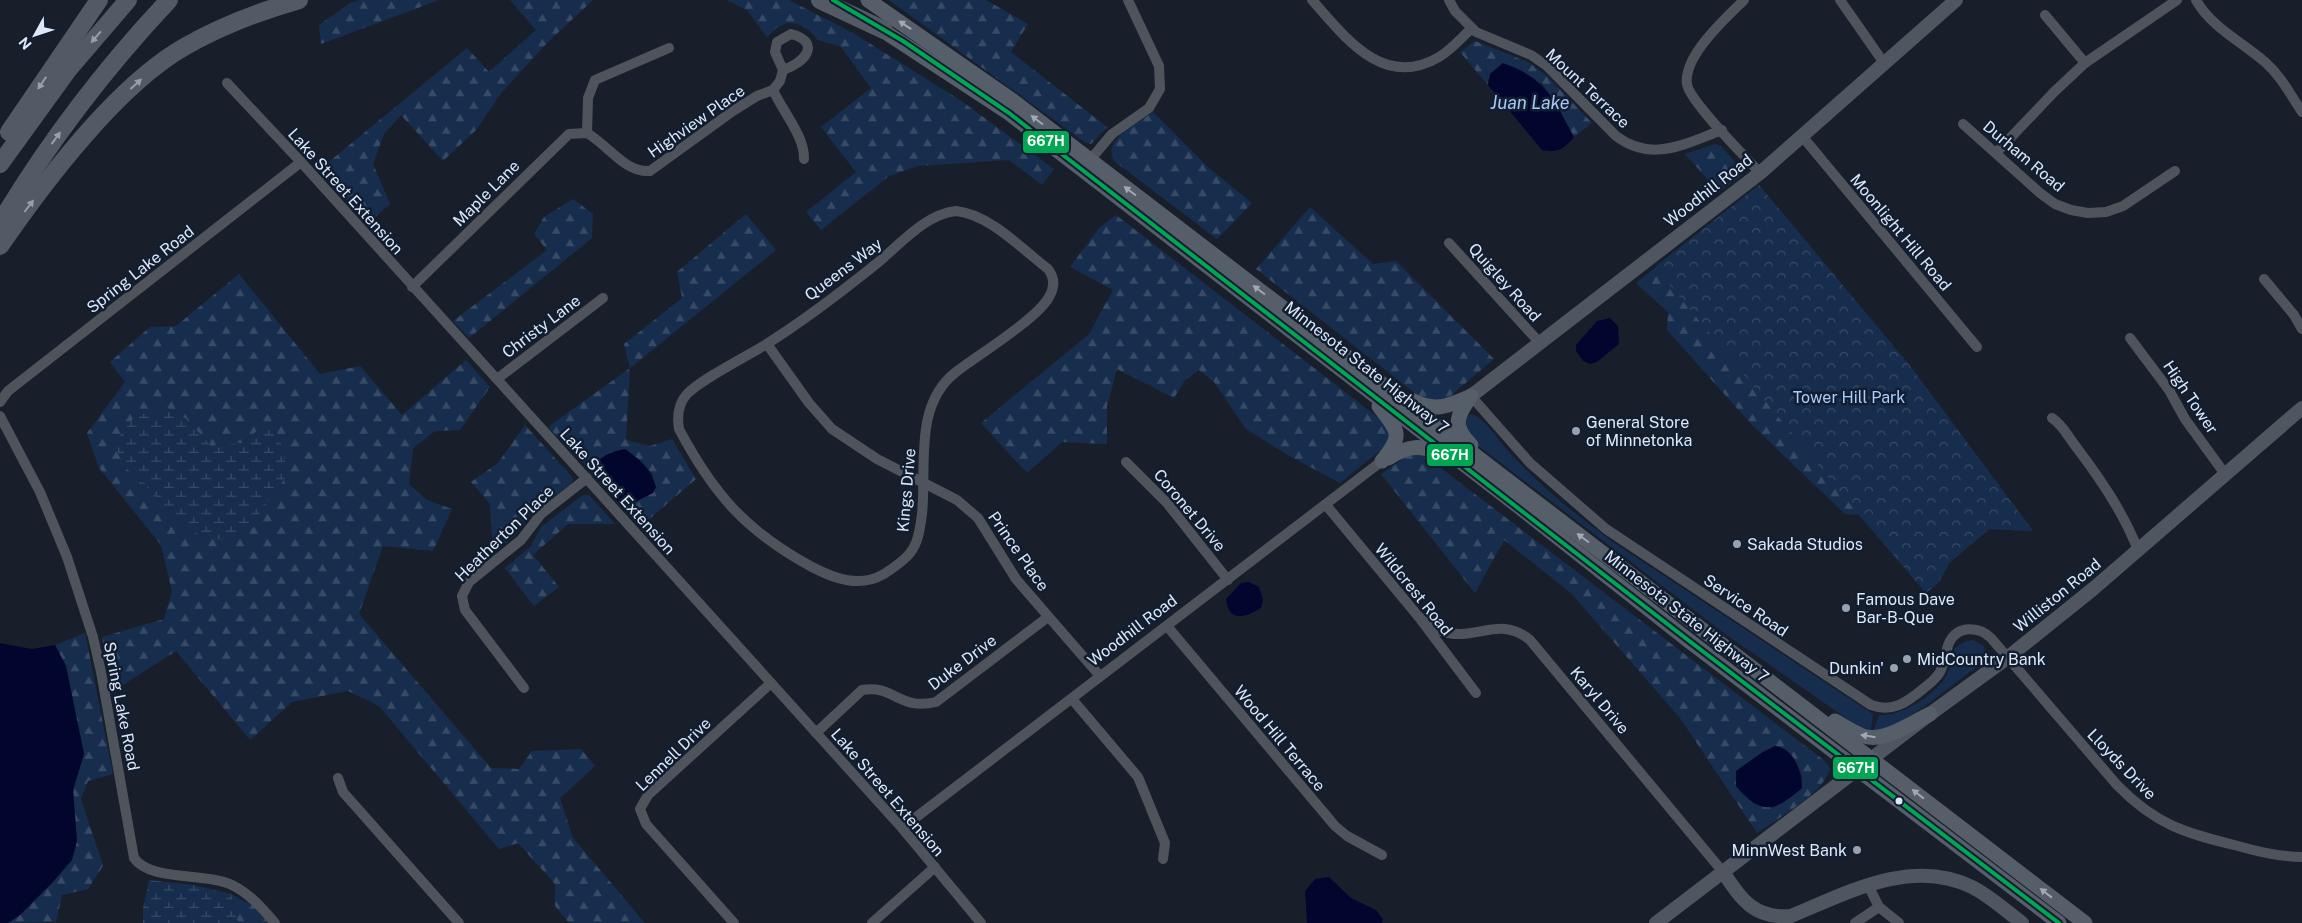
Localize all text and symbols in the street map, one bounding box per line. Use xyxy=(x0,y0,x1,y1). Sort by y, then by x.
north arrow xyxy=(10,10,60,60)
one-way arrow xyxy=(898,20,912,30)
one-way arrow xyxy=(90,30,101,43)
text: N xyxy=(15,34,35,53)
street label: Mount Terrace xyxy=(1542,45,1634,132)
one-way arrow xyxy=(37,76,46,90)
one-way arrow xyxy=(129,79,142,90)
street label: Highview Place xyxy=(644,81,748,162)
water label: Juan Lake xyxy=(1490,92,1570,113)
one-way arrow xyxy=(1031,114,1044,125)
street label: Durham Road xyxy=(1979,117,2068,196)
street label: Lake Street Extension xyxy=(284,124,407,258)
line badge: 667H xyxy=(1022,130,1070,154)
one-way arrow xyxy=(51,132,61,145)
text: 667H xyxy=(1027,133,1065,149)
street label: Woodhill Road xyxy=(1660,150,1756,231)
street label: Maple Lane xyxy=(449,156,523,230)
street label: Moonlight Hill Road xyxy=(1846,170,1955,295)
one-way arrow xyxy=(1123,186,1137,196)
one-way arrow xyxy=(23,200,34,213)
street label: Spring Lake Road xyxy=(83,222,198,317)
street label: Queens Way xyxy=(801,234,886,305)
street label: Quigley Road xyxy=(1464,239,1545,325)
one-way arrow xyxy=(1253,284,1266,295)
street label: Christy Lane xyxy=(498,291,584,362)
street label: Minnesota State Highway 7 xyxy=(1281,297,1453,437)
street label: High Tower xyxy=(2159,357,2222,438)
park label: Tower Hill Park xyxy=(1793,388,1905,407)
place label: General Store of Minnetonka xyxy=(1586,413,1692,450)
street label: Lake Street Extension xyxy=(556,424,679,558)
marker: General Store of Minnetonka xyxy=(1570,425,1582,437)
line badge: 667H xyxy=(1426,443,1474,467)
street label: Kings Drive xyxy=(893,447,920,533)
text: 667H xyxy=(1431,447,1469,463)
street label: Coronet Drive xyxy=(1150,465,1230,555)
street label: Heatherton Place xyxy=(451,481,558,585)
street label: Prince Place xyxy=(984,508,1053,595)
one-way arrow xyxy=(1577,532,1590,543)
place label: Sakada Studios xyxy=(1747,535,1863,554)
marker: Sakada Studios xyxy=(1731,538,1743,550)
street label: Wildcrest Road xyxy=(1371,539,1457,639)
street label: Minnesota State Highway 7 xyxy=(1601,546,1773,686)
street label: Williston Road xyxy=(2010,554,2105,636)
street label: Service Road xyxy=(1700,570,1792,641)
place label: Famous Dave Bar-B-Que xyxy=(1856,590,1955,627)
street label: Woodhill Road xyxy=(1084,591,1181,670)
marker: Famous Dave Bar-B-Que xyxy=(1840,602,1852,614)
street label: Duke Drive xyxy=(925,631,1000,694)
street label: Spring Lake Road xyxy=(100,640,143,772)
place label: MidCountry Bank xyxy=(1917,650,2046,669)
marker: MidCountry Bank xyxy=(1901,653,1913,665)
place label: Dunkin' xyxy=(1829,659,1884,678)
marker: Dunkin' xyxy=(1888,662,1900,674)
street label: Karyl Drive xyxy=(1566,663,1633,738)
street label: Wood Hill Terrace xyxy=(1230,682,1329,795)
street label: Lennell Drive xyxy=(632,714,715,795)
street label: Lake Street Extension xyxy=(827,725,948,860)
street label: Lloyds Drive xyxy=(2083,725,2160,804)
one-way arrow xyxy=(1860,731,1876,739)
line badge: 667H xyxy=(1832,756,1879,780)
text: 667H xyxy=(1837,760,1875,776)
one-way arrow xyxy=(1911,789,1925,799)
unlabelled marker xyxy=(1894,796,1904,806)
place label: MinnWest Bank xyxy=(1732,841,1847,860)
marker: MinnWest Bank xyxy=(1851,844,1863,856)
one-way arrow xyxy=(2040,888,2053,899)

